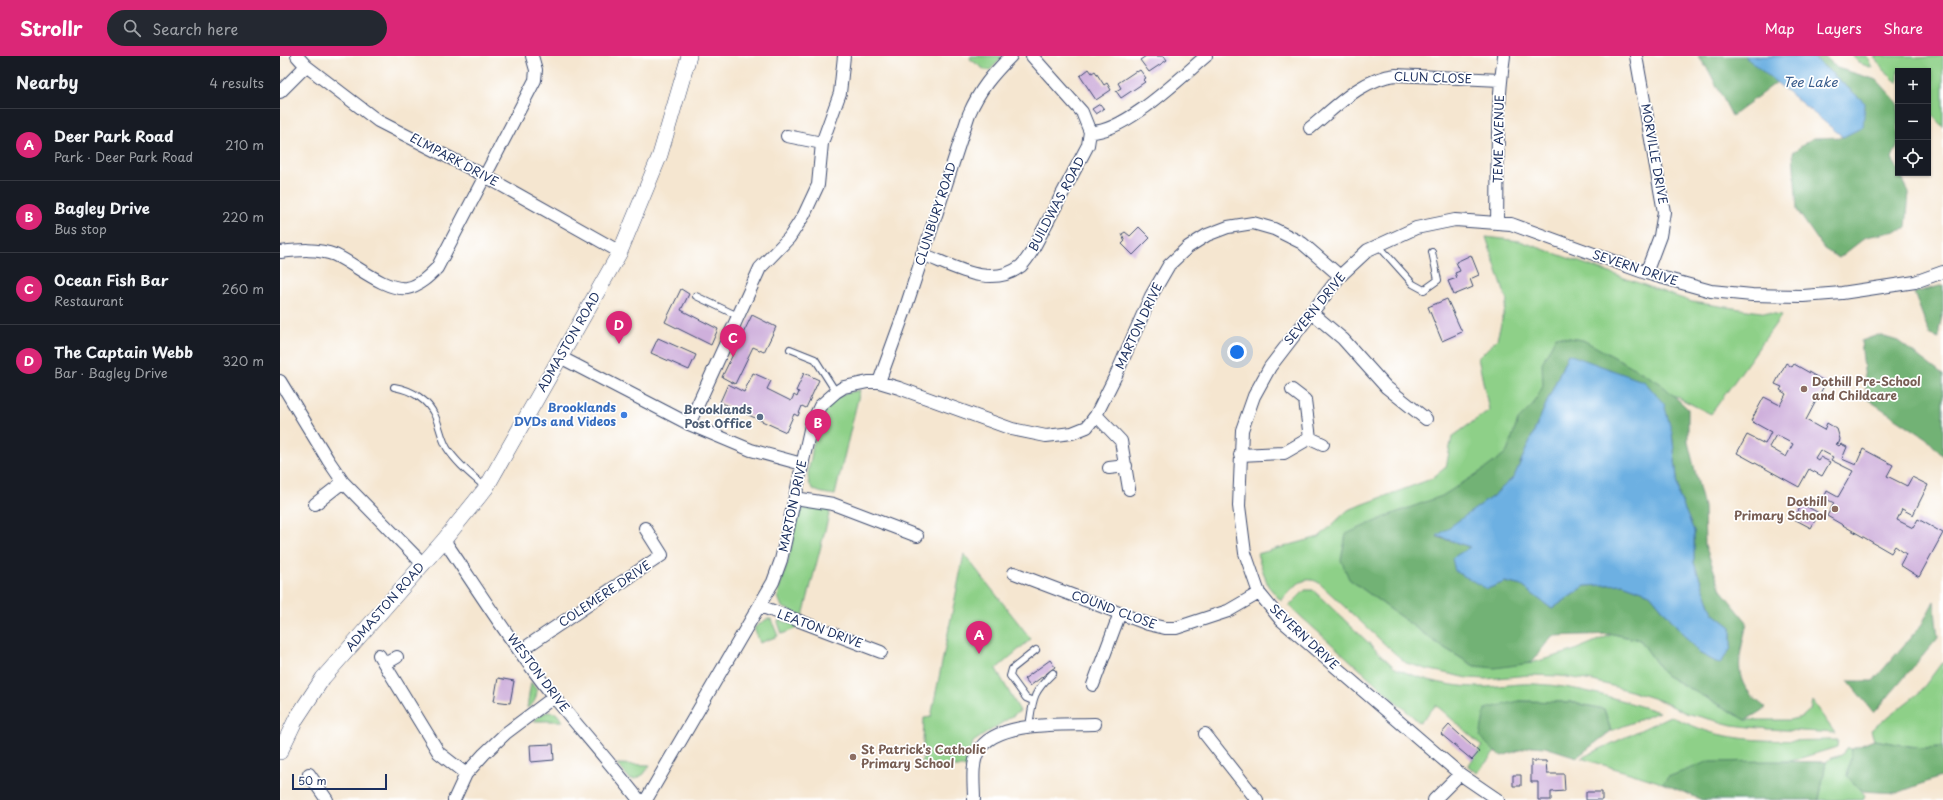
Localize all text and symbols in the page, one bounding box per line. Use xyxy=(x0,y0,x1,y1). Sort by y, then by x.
search box xyxy=(107,10,387,46)
text: Strollr xyxy=(20,14,83,42)
icon: search xyxy=(121,17,143,39)
text: Search here xyxy=(153,17,238,40)
text: Map xyxy=(1765,18,1795,39)
text: Layers xyxy=(1817,18,1862,39)
text: Share xyxy=(1884,18,1923,39)
street label: CLUN CLOSE xyxy=(1394,67,1473,87)
map controls xyxy=(1895,68,1931,176)
button: + xyxy=(1895,68,1931,104)
text: Nearby xyxy=(16,69,78,95)
water label: Tee Lake xyxy=(1783,72,1838,91)
text: 4 results xyxy=(210,73,264,92)
street label: TEME AVENUE xyxy=(1488,95,1508,183)
street label: MORVILLE DRIVE xyxy=(1637,102,1673,206)
button: − xyxy=(1895,104,1931,140)
text: Deer Park Road xyxy=(54,124,173,147)
street label: ELMPARK DRIVE xyxy=(407,128,502,190)
text: A xyxy=(24,135,34,154)
text: 210 m xyxy=(225,135,264,154)
button: locate xyxy=(1895,140,1931,176)
text: Park · Deer Park Road xyxy=(54,147,193,166)
street label: BUILDWAS ROAD xyxy=(1024,153,1089,254)
street label: CLUNBURY ROAD xyxy=(910,160,960,268)
text: Bagley Drive xyxy=(54,196,150,219)
text: B xyxy=(25,207,33,226)
text: 220 m xyxy=(222,207,264,226)
text: Bus stop xyxy=(54,219,107,238)
street label: SEVERN DRIVE xyxy=(1590,245,1680,289)
text: Ocean Fish Bar xyxy=(54,268,168,291)
street label: SEVERN DRIVE xyxy=(1279,268,1349,349)
text: C xyxy=(24,279,34,298)
text: 260 m xyxy=(222,279,264,298)
street label: MARTON DRIVE xyxy=(1110,279,1166,372)
street label: ADMASTON ROAD xyxy=(532,288,604,395)
text: Restaurant xyxy=(54,291,124,310)
pin: D xyxy=(606,311,632,344)
pin: C xyxy=(720,324,746,357)
text: The Captain Webb xyxy=(54,340,193,363)
your location xyxy=(1227,342,1247,362)
text: D xyxy=(24,351,34,370)
text: 320 m xyxy=(222,351,264,370)
text: Bar · Bagley Drive xyxy=(54,363,168,382)
place label: Dothill Pre-School and Childcare xyxy=(1812,372,1921,404)
marker: Dothill Pre-School and Childcare xyxy=(1799,384,1809,394)
place label: Brooklands DVDs and Videos xyxy=(514,398,616,430)
place label: Brooklands Post Office xyxy=(684,400,752,432)
pin: B xyxy=(805,409,831,442)
marker: Brooklands DVDs and Videos xyxy=(619,410,629,420)
marker: Brooklands Post Office xyxy=(755,412,765,422)
street label: MARTON DRIVE xyxy=(773,458,811,554)
place label: Dothill Primary School xyxy=(1734,492,1827,524)
marker: Dothill Primary School xyxy=(1830,504,1840,514)
street label: COLEMERE DRIVE xyxy=(555,556,654,631)
street label: ADMASTON ROAD xyxy=(341,558,428,655)
street label: COUND CLOSE xyxy=(1069,585,1160,633)
street label: SEVERN DRIVE xyxy=(1266,599,1343,673)
street label: LEATON DRIVE xyxy=(775,604,866,652)
pin: A xyxy=(966,621,992,654)
street label: WESTON DRIVE xyxy=(503,630,574,715)
place label: St Patrick's Catholic Primary School xyxy=(861,740,986,772)
marker: St Patrick's Catholic Primary School xyxy=(848,752,858,762)
scale bar xyxy=(292,772,387,791)
text: 50 m xyxy=(298,772,327,789)

